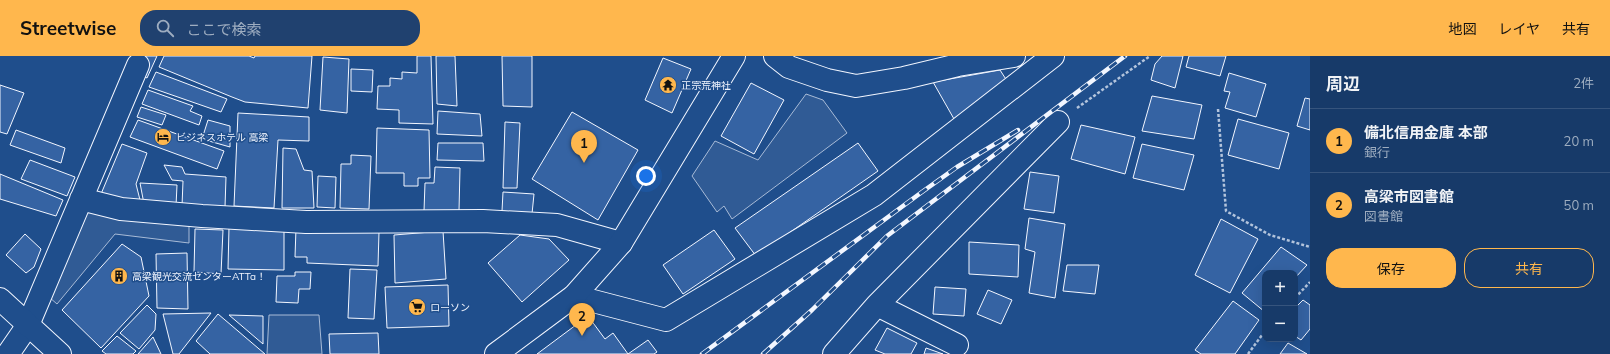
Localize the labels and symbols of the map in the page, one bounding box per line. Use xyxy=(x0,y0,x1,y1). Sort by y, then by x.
temple icon: 正宗荒神社 xyxy=(658,75,678,95)
place label: 正宗荒神社 xyxy=(681,79,731,92)
hotel icon: ビジネスホテル 高梁 xyxy=(153,127,173,147)
pin: 1 xyxy=(571,130,597,163)
place label: ビジネスホテル 高梁 xyxy=(176,131,269,144)
your location xyxy=(636,166,656,186)
building icon: 高梁観光交流センターATTa！ xyxy=(109,266,129,286)
place label: 高梁観光交流センターATTa！ xyxy=(132,270,266,283)
supermarket icon: ローソン xyxy=(407,297,427,317)
place label: ローソン xyxy=(430,301,470,314)
pin: 2 xyxy=(569,303,595,336)

